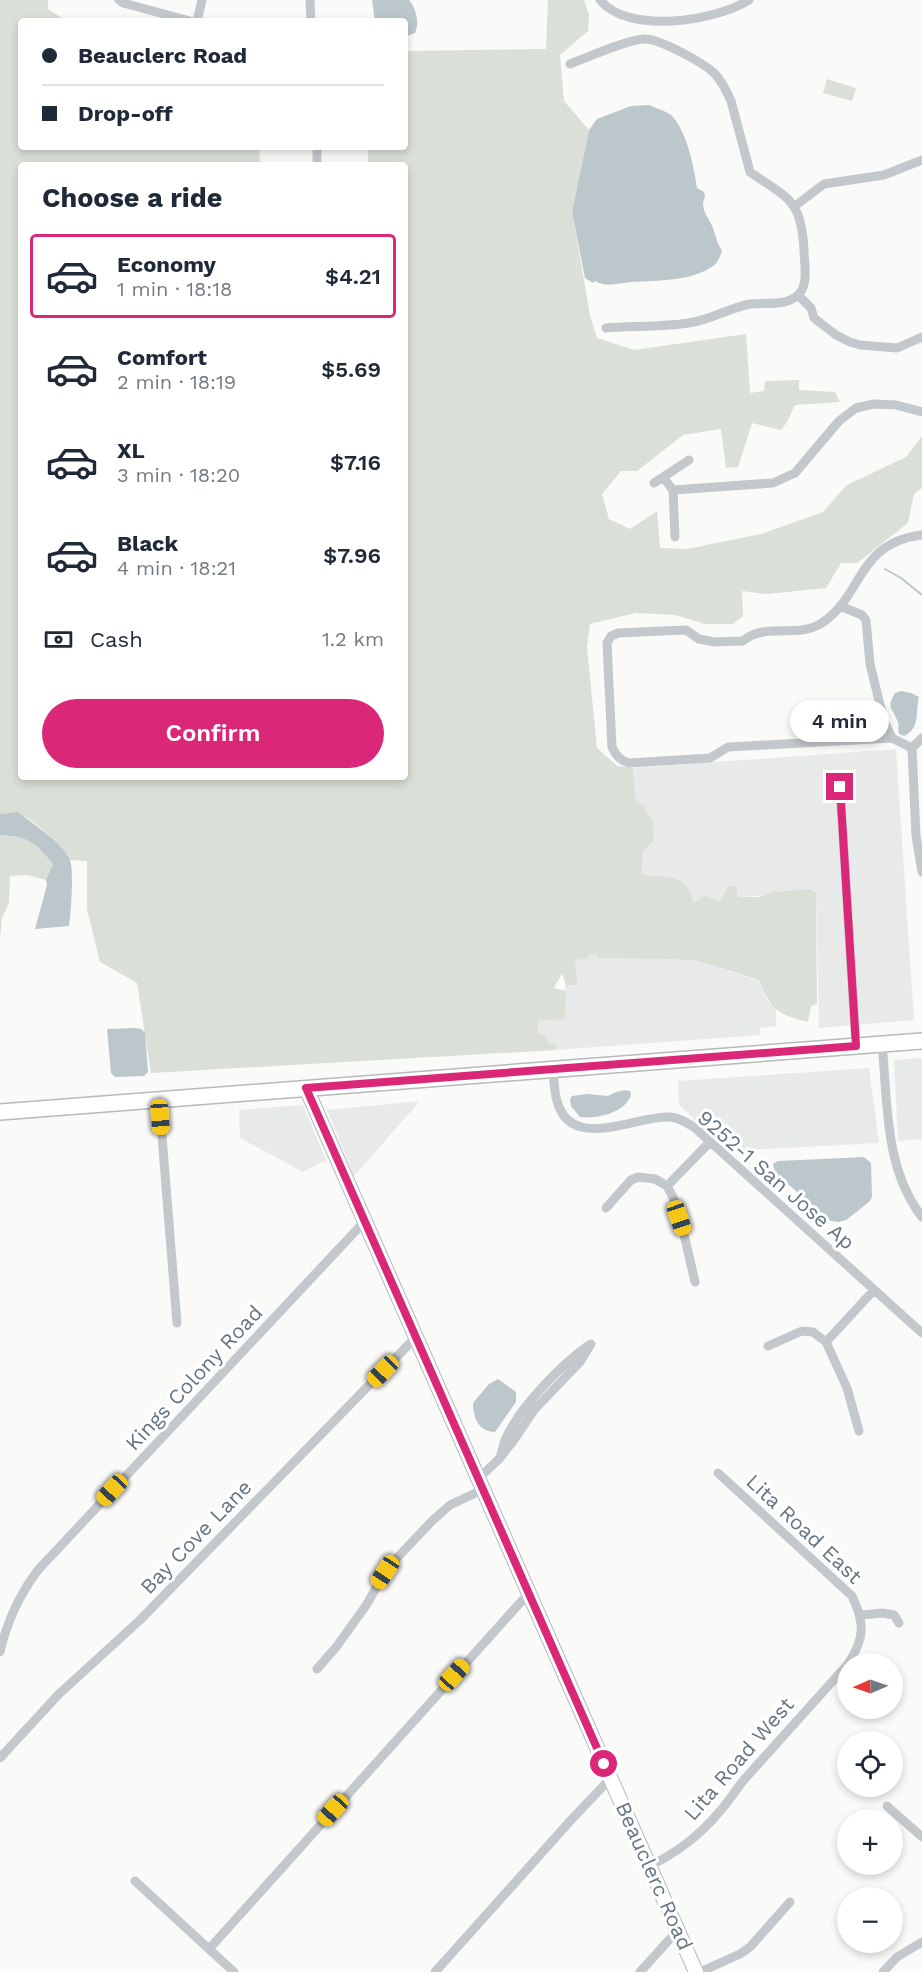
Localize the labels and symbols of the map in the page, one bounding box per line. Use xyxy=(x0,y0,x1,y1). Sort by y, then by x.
callout: 4 min xyxy=(790,700,890,742)
route end xyxy=(826,773,853,800)
car xyxy=(150,1098,170,1136)
street label: 9252-1 San Jose Ap xyxy=(693,1105,860,1255)
car xyxy=(665,1198,693,1238)
street label: Kings Colony Road xyxy=(120,1300,267,1455)
car xyxy=(364,1352,402,1390)
street label: Lita Road East xyxy=(741,1469,868,1589)
car xyxy=(93,1471,131,1509)
street label: Bay Cove Lane xyxy=(135,1474,256,1599)
car xyxy=(368,1552,402,1592)
north arrow xyxy=(837,1653,903,1719)
car xyxy=(435,1656,473,1694)
street label: Lita Road West xyxy=(678,1692,799,1825)
route start xyxy=(590,1750,617,1777)
car xyxy=(314,1791,352,1829)
street label: Beauclerc Road xyxy=(611,1798,698,1954)

